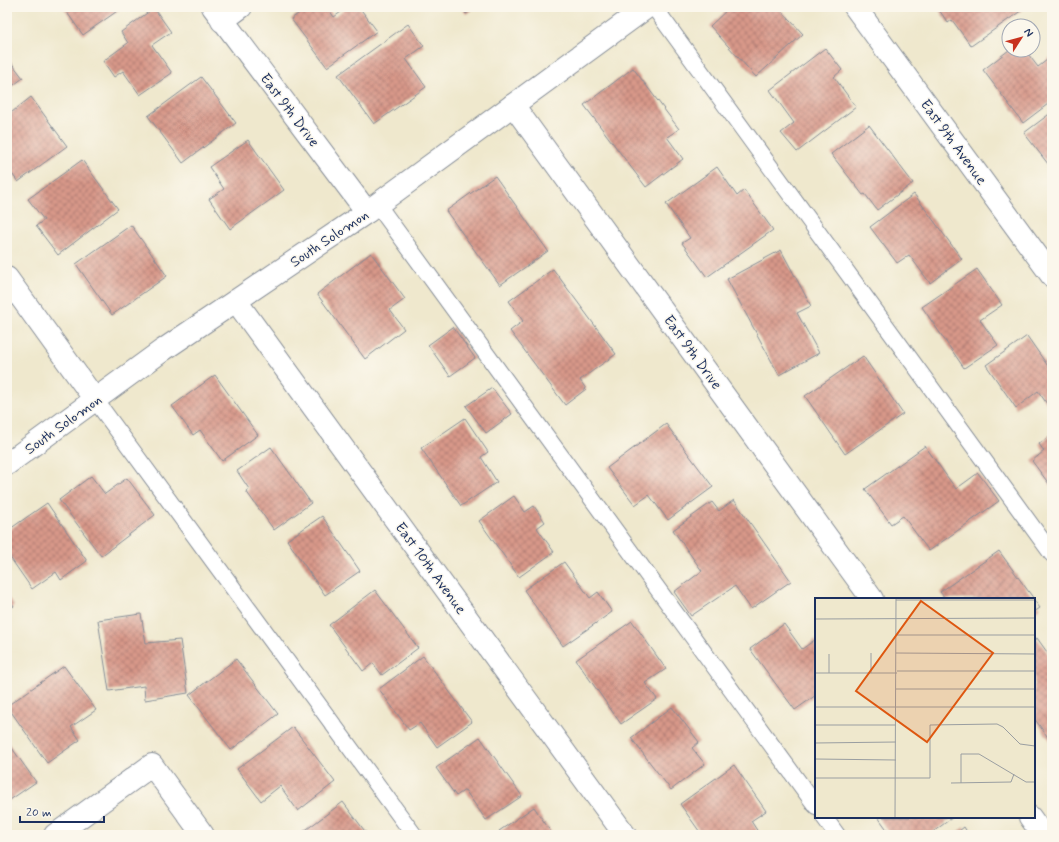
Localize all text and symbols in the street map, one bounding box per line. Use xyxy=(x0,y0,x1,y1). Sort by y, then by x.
north arrow xyxy=(1001,18,1041,58)
text: N xyxy=(1020,26,1036,40)
street label: East 9th Drive xyxy=(255,70,324,152)
street label: East 9th Avenue xyxy=(915,96,991,190)
street label: South Solomon xyxy=(286,205,373,272)
street label: East 9th Drive xyxy=(658,311,726,394)
street label: South Solomon xyxy=(21,390,106,460)
street label: East 10th Avenue xyxy=(390,518,470,619)
inset map xyxy=(815,598,1035,818)
scale bar xyxy=(20,798,104,824)
text: 20 m xyxy=(26,805,52,821)

